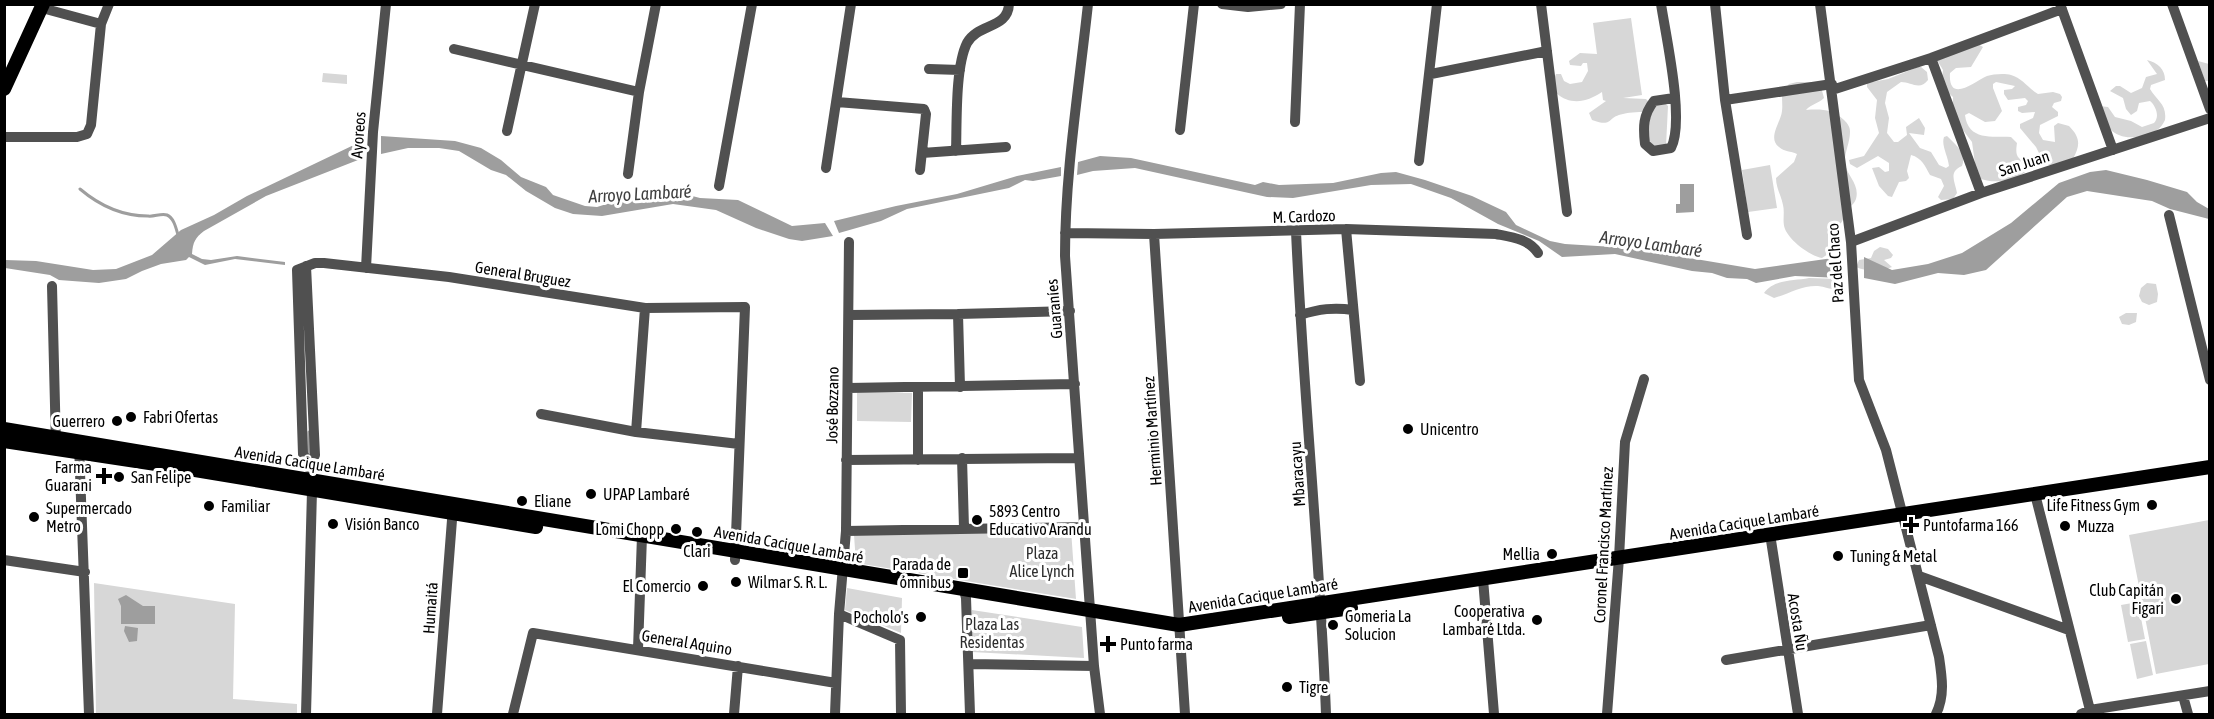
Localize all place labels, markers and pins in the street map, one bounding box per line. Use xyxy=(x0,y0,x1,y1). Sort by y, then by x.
place label: Fabri Ofertas xyxy=(143,408,218,426)
marker: Fabri Ofertas xyxy=(124,410,138,424)
place label: Guerrero xyxy=(53,412,105,430)
marker: Guerrero xyxy=(110,414,124,428)
place label: Unicentro xyxy=(1420,420,1479,438)
marker: Unicentro xyxy=(1401,422,1415,436)
place label: Farma Guarani xyxy=(45,458,92,494)
place label: San Felipe xyxy=(131,468,191,487)
marker: Farma Guarani xyxy=(97,469,111,483)
marker: San Felipe xyxy=(112,470,126,484)
place label: UPAP Lambaré xyxy=(603,485,690,503)
marker: UPAP Lambaré xyxy=(584,487,598,501)
place label: Eliane xyxy=(534,492,571,510)
marker: Eliane xyxy=(515,494,529,508)
place label: Life Fitness Gym xyxy=(2046,496,2140,515)
place label: Familiar xyxy=(221,497,270,515)
marker: Life Fitness Gym xyxy=(2145,498,2159,512)
place label: Supermercado Metro xyxy=(46,499,132,535)
marker: Familiar xyxy=(202,499,216,513)
place label: 5893 Centro Educativo Arandu xyxy=(989,502,1092,538)
marker: Supermercado Metro xyxy=(27,510,41,524)
marker: 5893 Centro Educativo Arandu xyxy=(970,513,984,527)
place label: Visión Banco xyxy=(345,515,420,533)
place label: Puntofarma 166 xyxy=(1923,516,2019,534)
marker: Visión Banco xyxy=(326,517,340,531)
place label: Muzza xyxy=(2077,517,2114,535)
marker: Puntofarma 166 xyxy=(1904,518,1918,532)
marker: Muzza xyxy=(2058,519,2072,533)
place label: Lomi Chopp xyxy=(595,520,664,539)
marker: Lomi Chopp xyxy=(669,522,683,536)
marker: Clari xyxy=(690,525,704,539)
place label: Clari xyxy=(683,542,711,560)
place label: Mellia xyxy=(1502,545,1540,563)
marker: Mellia xyxy=(1545,547,1559,561)
place label: Tuning & Metal xyxy=(1850,547,1938,566)
marker: Tuning & Metal xyxy=(1831,549,1845,563)
place label: Parada de ómnibus xyxy=(892,555,951,591)
marker: Parada de ómnibus xyxy=(956,566,970,580)
place label: Wilmar S. R. L. xyxy=(748,573,827,591)
marker: Wilmar S. R. L. xyxy=(729,575,743,589)
place label: El Comercio xyxy=(622,577,691,595)
marker: El Comercio xyxy=(696,579,710,593)
place label: Club Capitán Figari xyxy=(2089,581,2164,618)
marker: Club Capitán Figari xyxy=(2169,592,2183,606)
place label: Cooperativa Lambaré Ltda. xyxy=(1442,602,1525,638)
place label: Gomeria La Solucion xyxy=(1345,607,1411,643)
place label: Pocholo's xyxy=(853,608,909,626)
marker: Pocholo's xyxy=(914,610,928,624)
marker: Cooperativa Lambaré Ltda. xyxy=(1530,613,1544,627)
marker: Gomeria La Solucion xyxy=(1326,618,1340,632)
place label: Punto farma xyxy=(1120,635,1193,653)
marker: Punto farma xyxy=(1101,637,1115,651)
place label: Tigre xyxy=(1299,678,1328,697)
marker: Tigre xyxy=(1280,680,1294,694)

